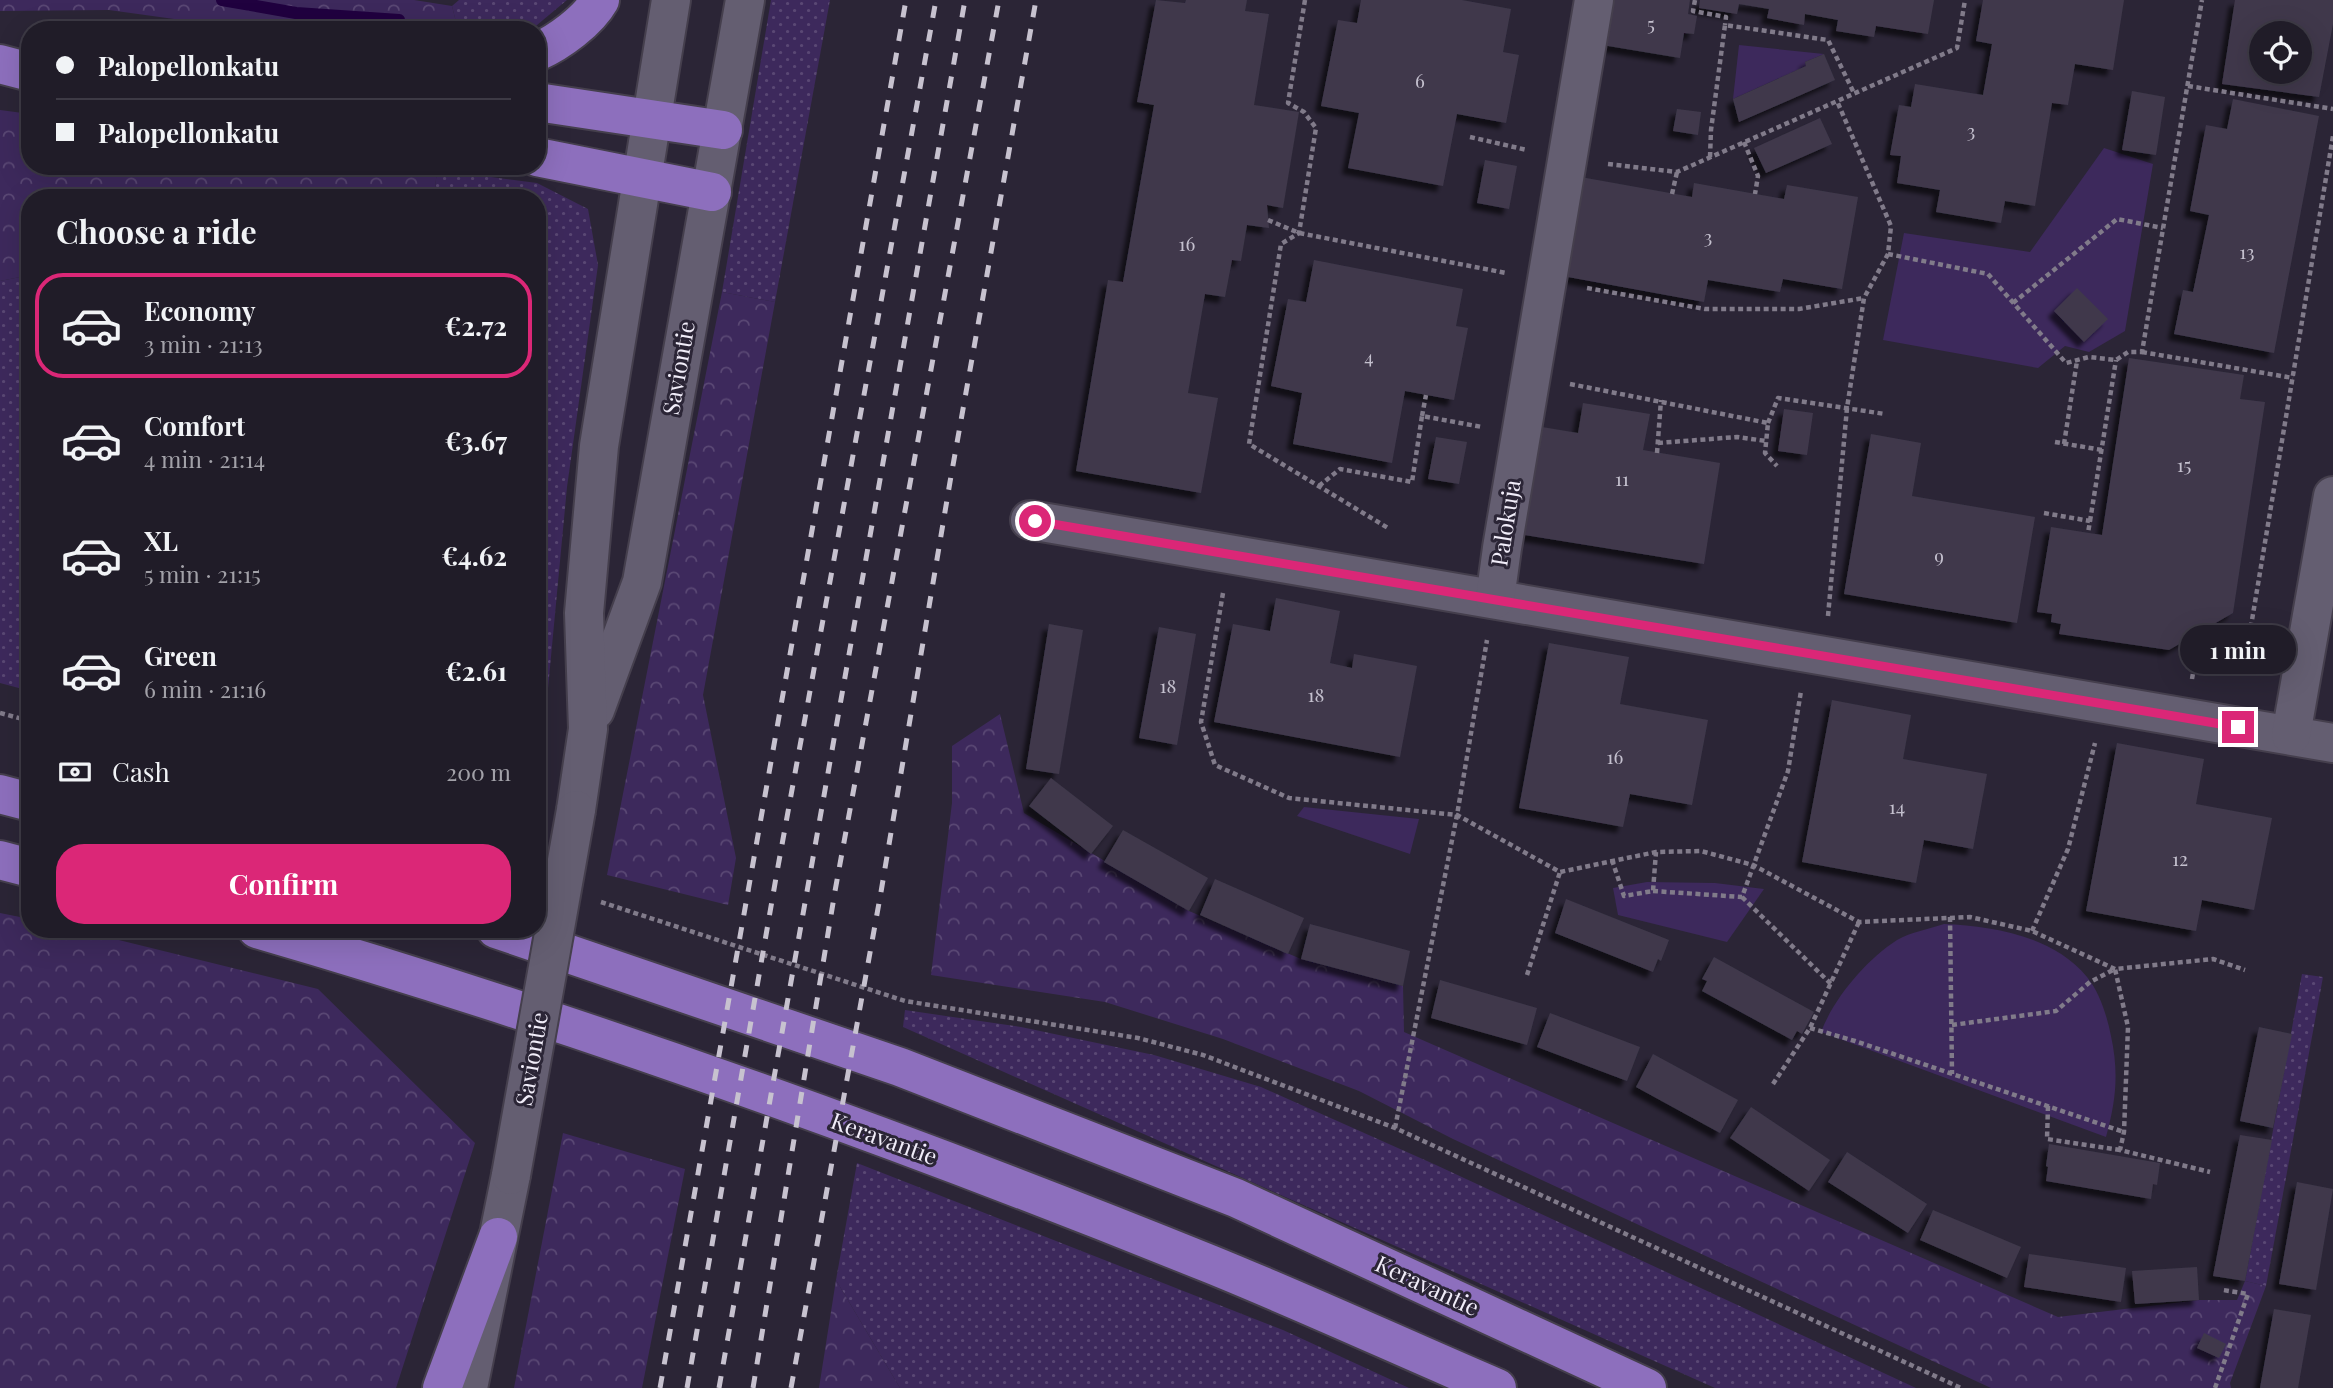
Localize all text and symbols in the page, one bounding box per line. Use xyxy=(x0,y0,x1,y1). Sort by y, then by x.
house number: 5 xyxy=(1647,10,1655,36)
map controls xyxy=(2249,21,2312,84)
button: locate xyxy=(2249,21,2312,84)
text: Palopellonkatu xyxy=(98,48,279,83)
house number: 6 xyxy=(1415,67,1425,93)
text: Palopellonkatu xyxy=(98,115,279,150)
house number: 3 xyxy=(1967,117,1975,143)
text: Choose a ride xyxy=(56,209,257,252)
house number: 3 xyxy=(1704,223,1712,249)
house number: 16 xyxy=(1179,230,1196,256)
house number: 13 xyxy=(2239,238,2255,264)
text: Economy xyxy=(144,293,255,328)
icon: car xyxy=(60,294,123,357)
text: €2.72 xyxy=(445,308,507,343)
street label: Saviontie xyxy=(654,318,701,417)
text: 3 min · 21:13 xyxy=(144,328,263,359)
house number: 4 xyxy=(1364,343,1374,369)
text: Comfort xyxy=(144,408,245,443)
icon: car xyxy=(60,409,123,472)
text: €3.67 xyxy=(445,423,507,458)
text: 4 min · 21:14 xyxy=(144,443,265,474)
house number: 15 xyxy=(2177,451,2191,477)
house number: 11 xyxy=(1615,465,1629,491)
street label: Palokuja xyxy=(1482,477,1527,568)
route start xyxy=(1019,505,1051,537)
text: XL xyxy=(144,523,178,558)
icon: car xyxy=(60,524,123,587)
text: €4.62 xyxy=(441,538,507,573)
house number: 9 xyxy=(1934,542,1944,568)
text: 5 min · 21:15 xyxy=(144,558,261,589)
callout: 1 min xyxy=(2180,626,2296,674)
text: 1 min xyxy=(2210,634,2266,665)
text: Green xyxy=(144,638,217,673)
icon: car xyxy=(60,639,123,702)
text: €2.61 xyxy=(445,653,507,688)
house number: 18 xyxy=(1160,672,1176,698)
text: 6 min · 21:16 xyxy=(144,673,266,704)
house number: 18 xyxy=(1308,681,1324,707)
route end xyxy=(2222,711,2254,743)
house number: 16 xyxy=(1607,743,1624,769)
icon: cash xyxy=(56,753,94,791)
text: Cash xyxy=(112,754,170,789)
text: 200 m xyxy=(446,756,511,787)
house number: 14 xyxy=(1889,793,1905,819)
button: Confirm xyxy=(56,844,511,924)
house number: 12 xyxy=(2172,845,2188,871)
street label: Saviontie xyxy=(507,1009,554,1108)
street label: Keravantie xyxy=(827,1104,942,1171)
street label: Keravantie xyxy=(1371,1247,1485,1322)

